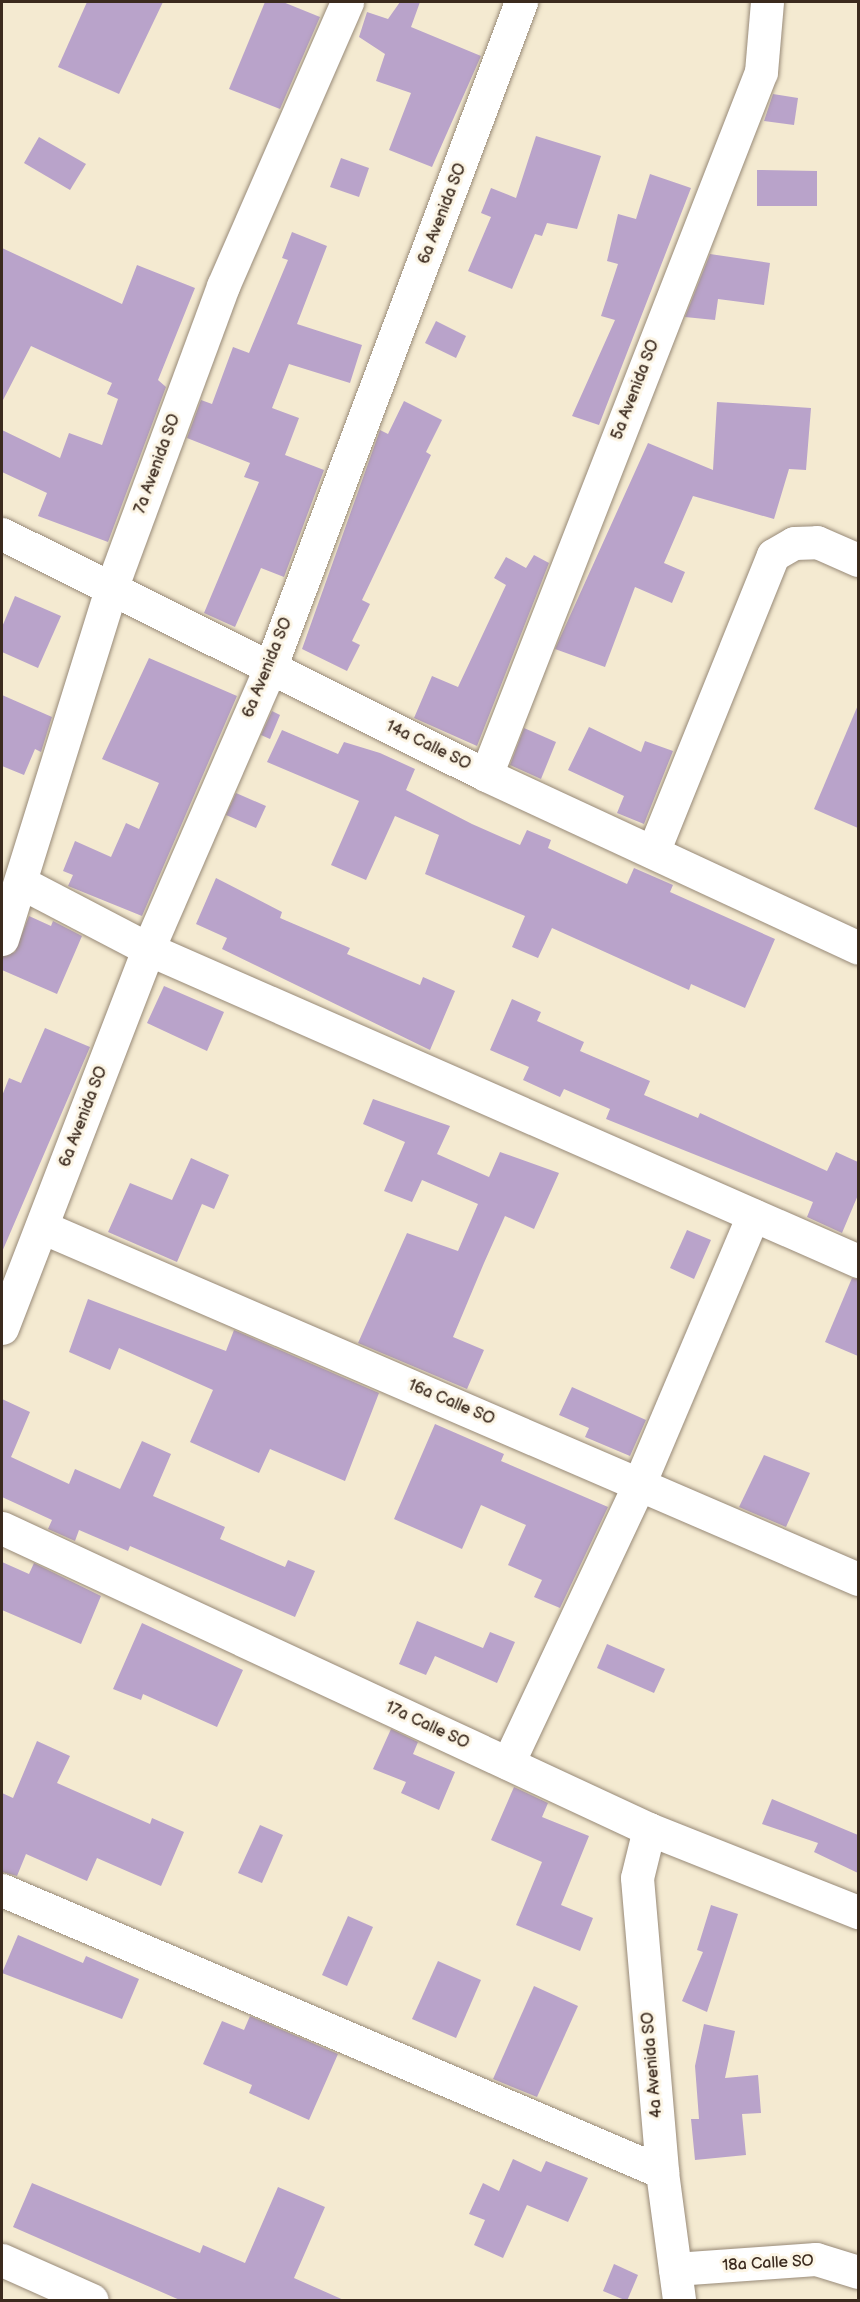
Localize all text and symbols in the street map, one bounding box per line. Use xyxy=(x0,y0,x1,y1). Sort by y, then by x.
street label: 6a Avenida SO xyxy=(415,161,471,267)
street label: 5a Avenida SO xyxy=(608,337,664,443)
street label: 7a Avenida SO xyxy=(131,411,185,517)
street label: 6a Avenida SO xyxy=(239,615,297,721)
street label: 14a Calle SO xyxy=(382,717,474,775)
street label: 6a Avenida SO xyxy=(56,1064,112,1170)
street label: 16a Calle SO xyxy=(405,1376,497,1430)
street label: 17a Calle SO xyxy=(382,1698,472,1754)
street label: 4a Avenida SO xyxy=(639,2011,667,2119)
street label: 18a Calle SO xyxy=(722,2252,814,2276)

